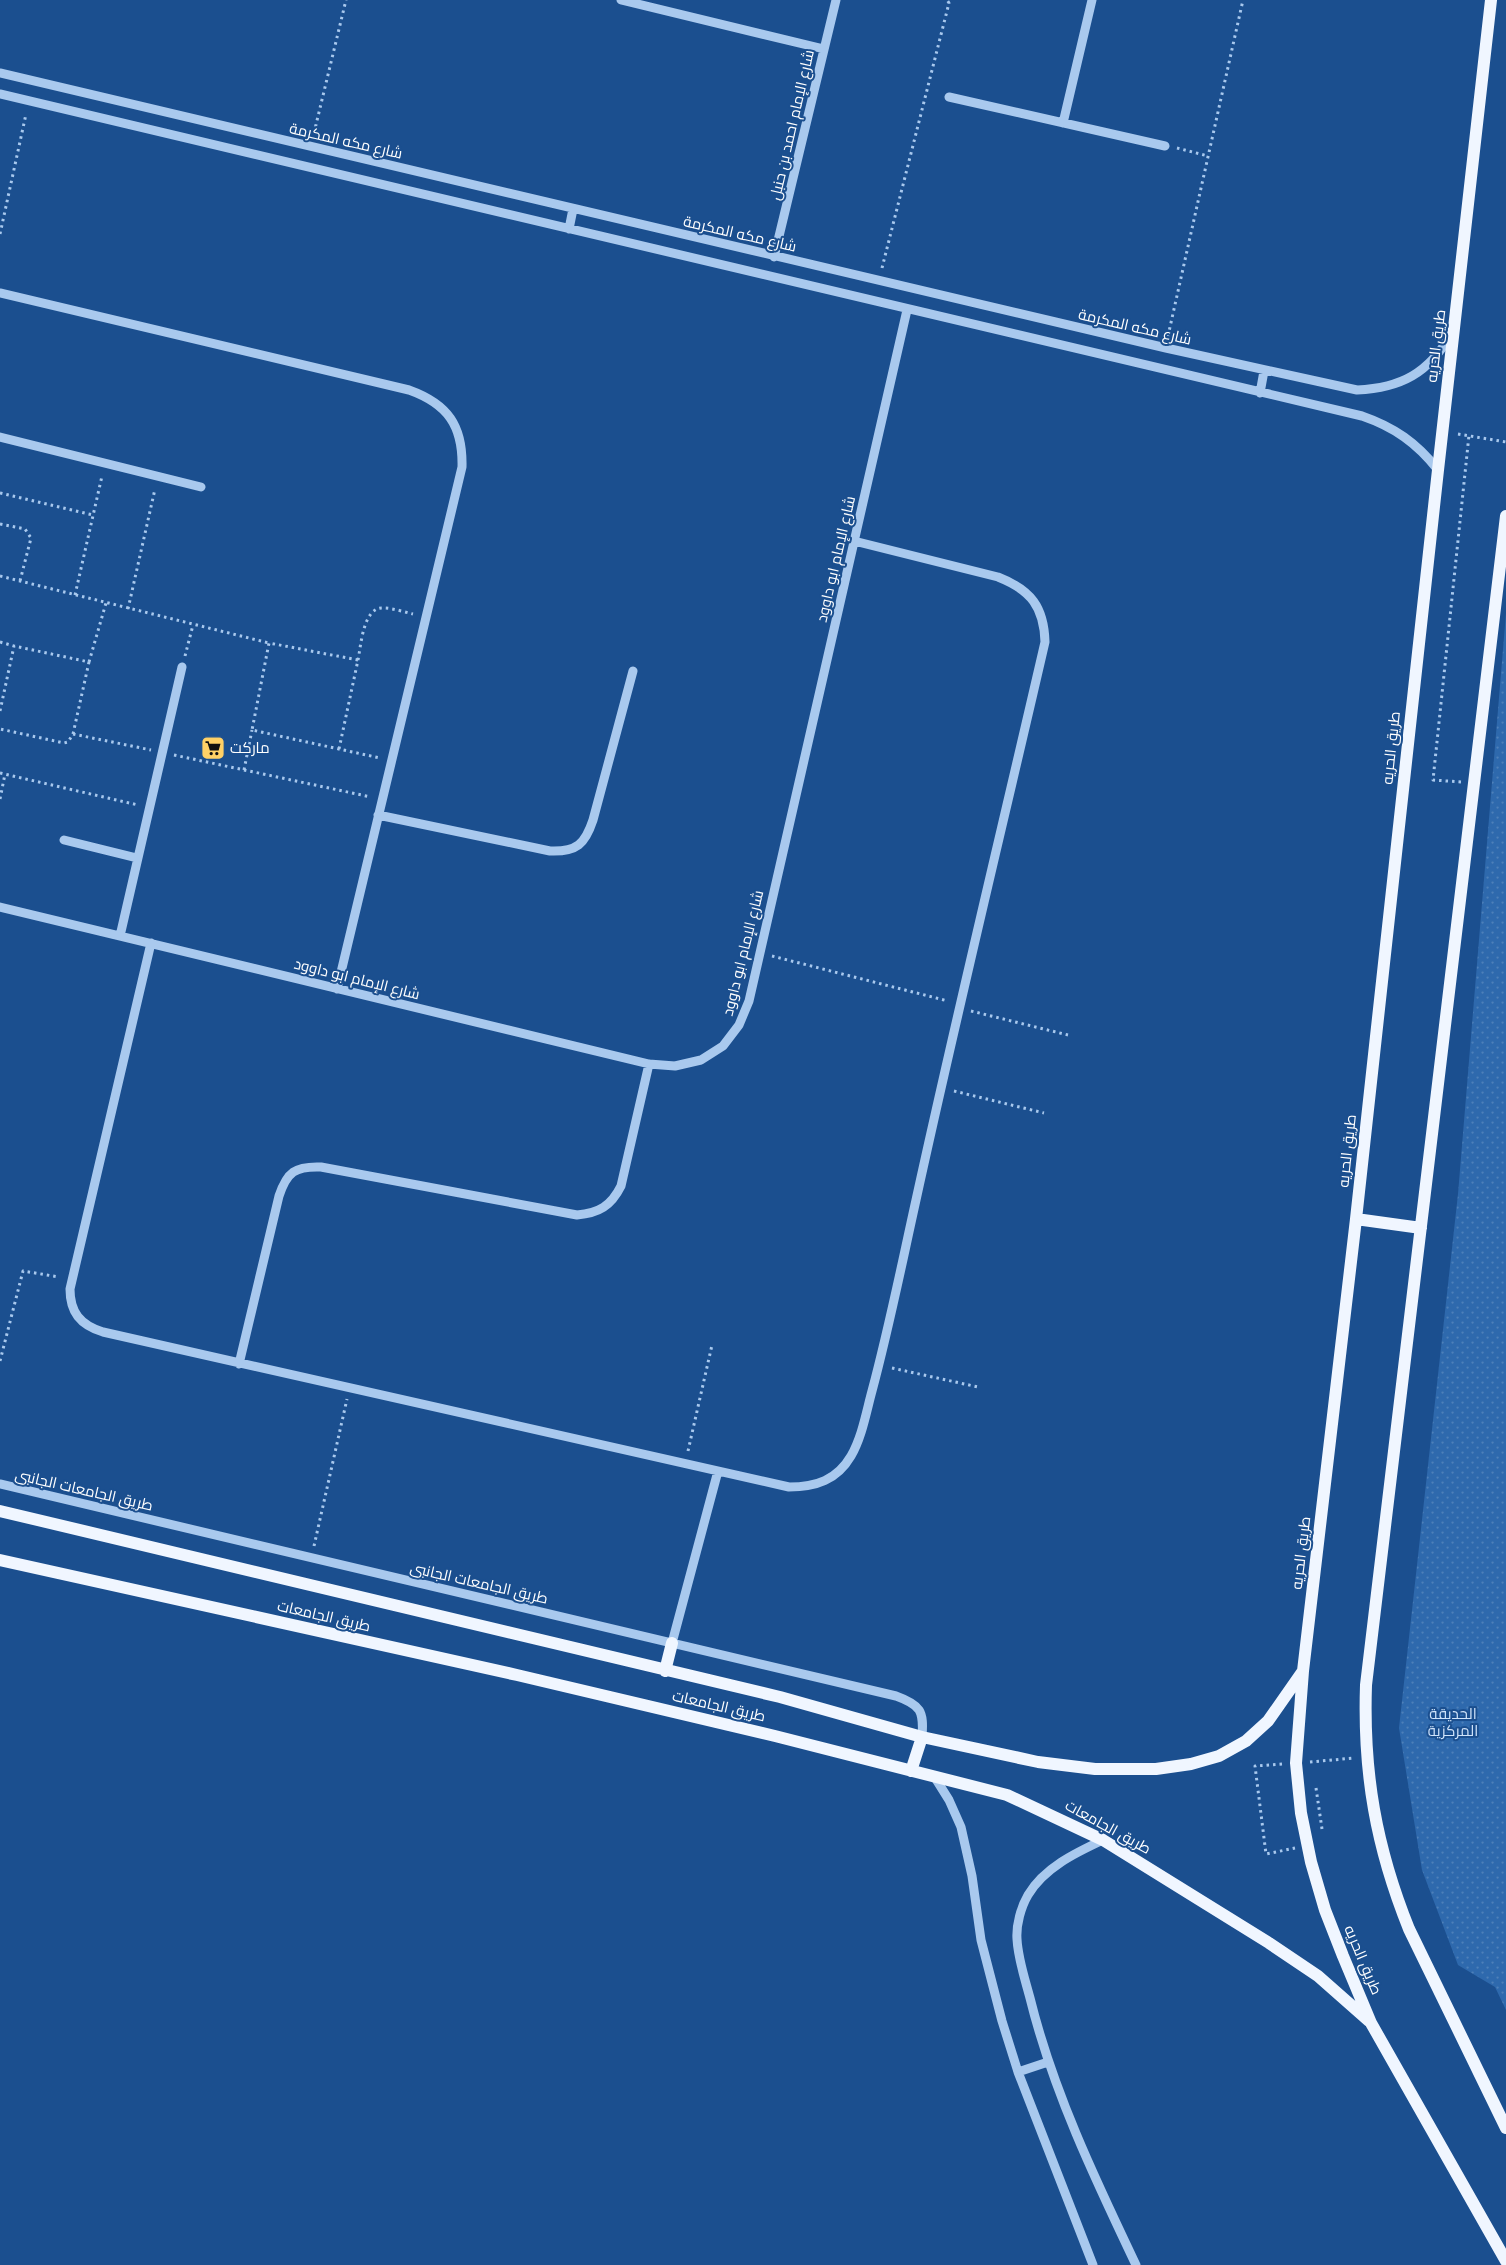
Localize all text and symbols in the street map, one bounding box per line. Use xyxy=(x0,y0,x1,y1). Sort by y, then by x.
street label: شارع الإمام احمد بن حنبل xyxy=(766,48,820,202)
street label: شارع مكه المكرمة xyxy=(287,119,404,165)
street label: شارع مكه المكرمة xyxy=(681,212,798,258)
street label: شارع مكه المكرمة xyxy=(1076,305,1193,351)
street label: طريق الحريه xyxy=(1423,308,1450,384)
street label: شارع الإمام ابو داوود xyxy=(813,494,861,624)
street label: طريق الحريه xyxy=(1378,710,1405,786)
supermarket icon: ماركت xyxy=(200,735,226,761)
place label: ماركت xyxy=(230,739,270,757)
street label: شارع الإمام ابو داوود xyxy=(719,888,769,1018)
street label: شارع الإمام ابو داوود xyxy=(292,955,422,1005)
street label: طريق الحريه xyxy=(1334,1113,1361,1189)
street label: طريق الجامعات الجانبى xyxy=(13,1465,155,1516)
street label: طريق الحريه xyxy=(1288,1515,1315,1591)
street label: طريق الجامعات الجانبى xyxy=(408,1558,550,1609)
street label: طريق الجامعات xyxy=(275,1597,372,1636)
street label: طريق الجامعات xyxy=(670,1687,767,1726)
park label: الحديقة المركزية xyxy=(1428,1705,1478,1740)
street label: طريق الجامعات xyxy=(1062,1796,1154,1859)
street label: طريق الحريه xyxy=(1339,1923,1386,1998)

